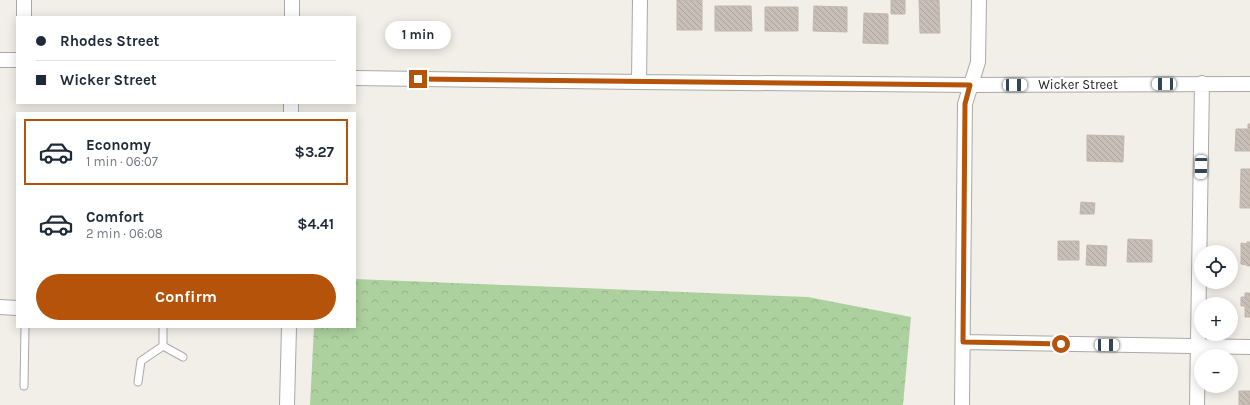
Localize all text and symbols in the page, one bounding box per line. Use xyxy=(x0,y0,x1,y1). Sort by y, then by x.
callout: 1 min xyxy=(385,21,451,49)
text: 1 min xyxy=(402,27,434,42)
text: Rhodes Street xyxy=(60,32,160,50)
route end xyxy=(409,70,427,88)
text: Wicker Street xyxy=(60,71,157,89)
street label: Wicker Street xyxy=(1038,77,1118,92)
car xyxy=(1152,78,1176,90)
car xyxy=(1003,79,1027,91)
icon: car xyxy=(38,134,74,170)
text: Economy xyxy=(86,136,151,154)
text: $3.27 xyxy=(295,143,334,161)
text: 1 min · 06:07 xyxy=(86,154,158,169)
car xyxy=(1195,155,1207,179)
icon: car xyxy=(38,206,74,242)
text: Comfort xyxy=(86,208,144,226)
text: $4.41 xyxy=(297,215,334,233)
text: 2 min · 06:08 xyxy=(86,226,163,241)
map controls xyxy=(1194,245,1238,393)
button: locate xyxy=(1194,245,1238,289)
button: Confirm xyxy=(36,274,336,320)
button: + xyxy=(1194,297,1238,341)
route start xyxy=(1052,335,1070,353)
car xyxy=(1095,339,1119,351)
button: − xyxy=(1194,349,1238,393)

